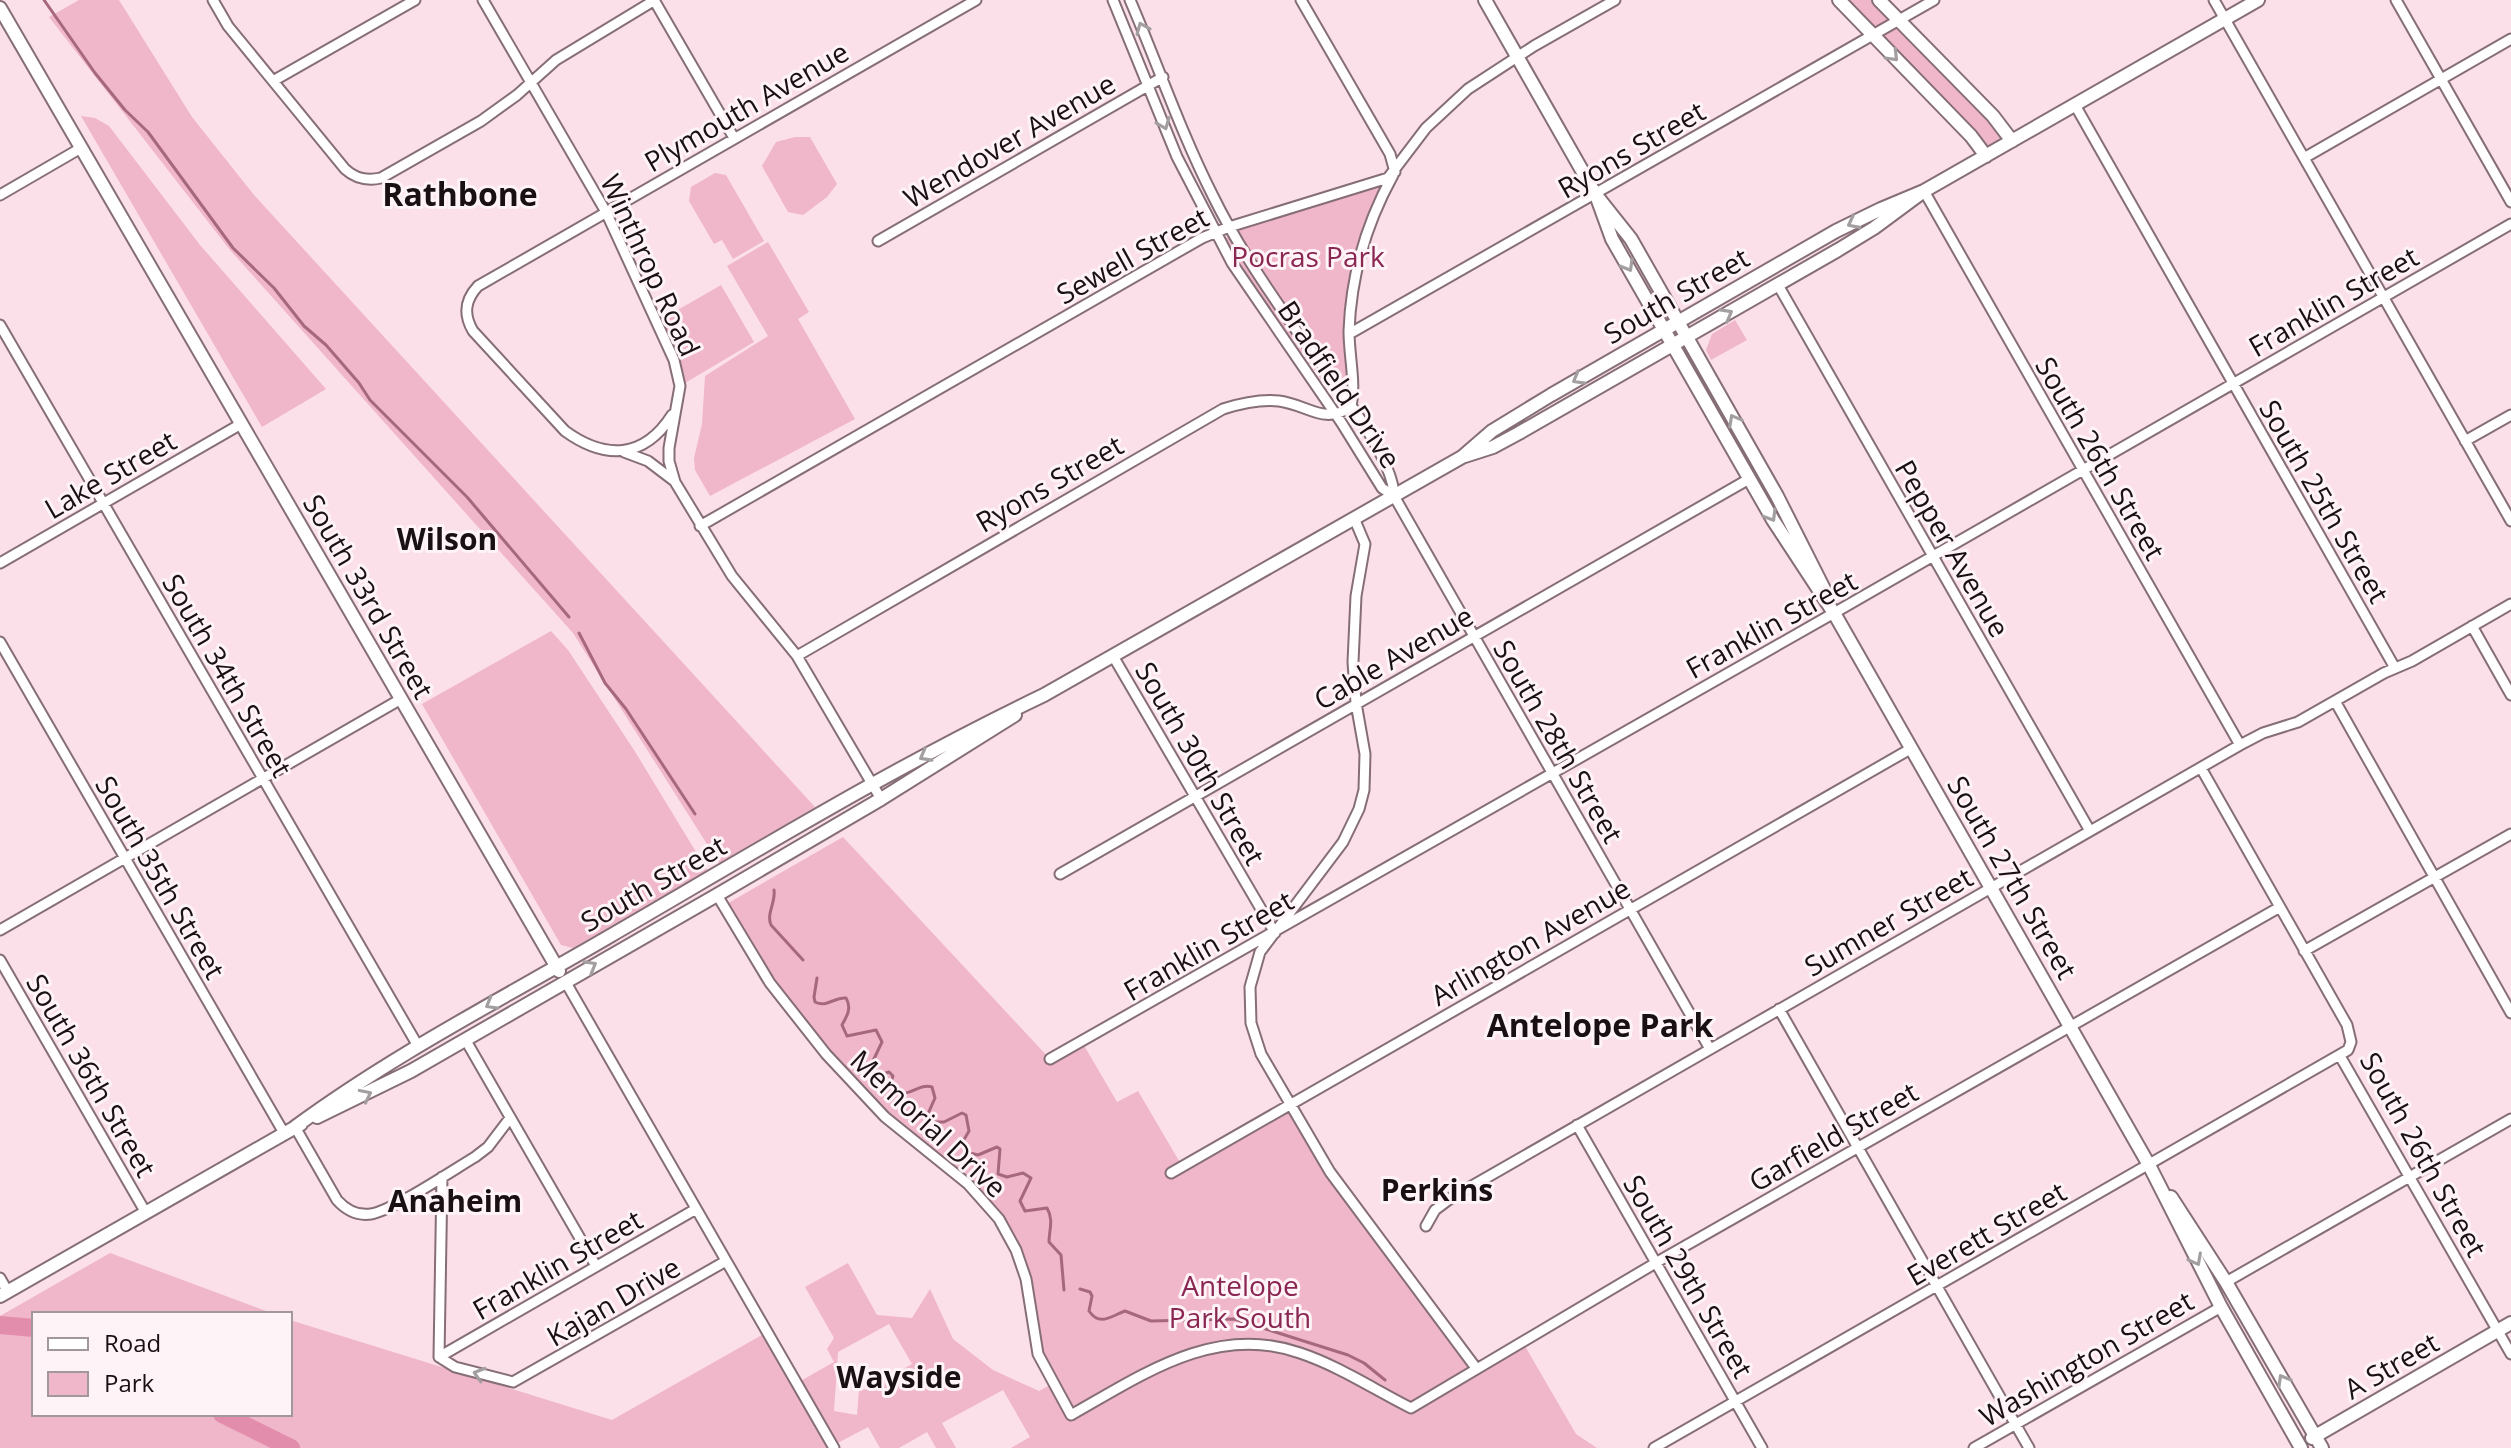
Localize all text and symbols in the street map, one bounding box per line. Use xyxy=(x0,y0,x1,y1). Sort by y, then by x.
one-way arrow xyxy=(1135,21,1151,36)
street label: Plymouth Avenue xyxy=(637,32,855,180)
one-way arrow xyxy=(1884,47,1898,61)
street label: Wendover Avenue xyxy=(896,64,1122,216)
street label: Ryons Street xyxy=(1550,92,1712,206)
one-way arrow xyxy=(1154,116,1170,130)
street label: Winthrop Road xyxy=(592,168,710,362)
district label: Rathbone xyxy=(382,172,538,215)
street label: Sewell Street xyxy=(1049,198,1215,312)
one-way arrow xyxy=(1846,213,1861,229)
park label: Pocras Park xyxy=(1231,237,1385,275)
street label: Franklin Street xyxy=(2241,237,2425,365)
street label: South Street xyxy=(1596,238,1756,352)
one-way arrow xyxy=(1618,258,1633,272)
street label: Bradfield Drive xyxy=(1270,293,1410,475)
one-way arrow xyxy=(1718,308,1733,324)
street label: South 26th Street xyxy=(2027,350,2175,566)
one-way arrow xyxy=(1572,369,1587,385)
street label: South 25th Street xyxy=(2251,393,2399,609)
one-way arrow xyxy=(1728,414,1744,429)
street label: Lake Street xyxy=(37,421,183,527)
street label: Ryons Street xyxy=(968,426,1130,540)
street label: Pepper Avenue xyxy=(1887,452,2019,644)
street label: South 33rd Street xyxy=(295,487,443,705)
one-way arrow xyxy=(1761,507,1776,522)
district label: Wilson xyxy=(397,518,497,559)
street label: Franklin Street xyxy=(1679,561,1863,687)
street label: South 34th Street xyxy=(154,567,302,783)
street label: Cable Avenue xyxy=(1306,596,1480,718)
street label: South 28th Street xyxy=(1485,633,1633,849)
street label: South 30th Street xyxy=(1127,655,1275,871)
one-way arrow xyxy=(919,746,934,762)
street label: South 35th Street xyxy=(87,769,235,985)
street label: South 27th Street xyxy=(1939,769,2087,985)
street label: South Street xyxy=(573,826,733,940)
street label: Sumner Street xyxy=(1797,857,1979,985)
street label: Arlington Avenue xyxy=(1423,868,1637,1014)
street label: Franklin Street xyxy=(1116,881,1300,1009)
one-way arrow xyxy=(583,960,597,976)
street label: South 36th Street xyxy=(18,967,166,1183)
one-way arrow xyxy=(485,994,500,1010)
district label: Antelope Park xyxy=(1487,1003,1714,1046)
street label: Memorial Drive xyxy=(843,1041,1015,1205)
street label: South 26th Street xyxy=(2352,1045,2496,1263)
street label: Garfield Street xyxy=(1742,1072,1924,1200)
one-way arrow xyxy=(357,1089,372,1105)
street label: South 29th Street xyxy=(1615,1168,1763,1384)
district label: Perkins xyxy=(1381,1169,1493,1210)
street label: Everett Street xyxy=(1899,1172,2073,1294)
district label: Anaheim xyxy=(388,1180,522,1221)
street label: Franklin Street xyxy=(465,1200,649,1328)
street label: Kajan Drive xyxy=(539,1247,687,1355)
one-way arrow xyxy=(2186,1252,2201,1266)
park label: Antelope Park South xyxy=(1169,1266,1311,1336)
street label: Washington Street xyxy=(1972,1281,2200,1435)
legend xyxy=(32,1312,292,1416)
street label: A Street xyxy=(2337,1323,2445,1407)
text: Road xyxy=(104,1326,161,1359)
district label: Wayside xyxy=(837,1356,961,1397)
text: Park xyxy=(104,1366,155,1399)
one-way arrow xyxy=(473,1367,487,1383)
one-way arrow xyxy=(2277,1374,2293,1389)

